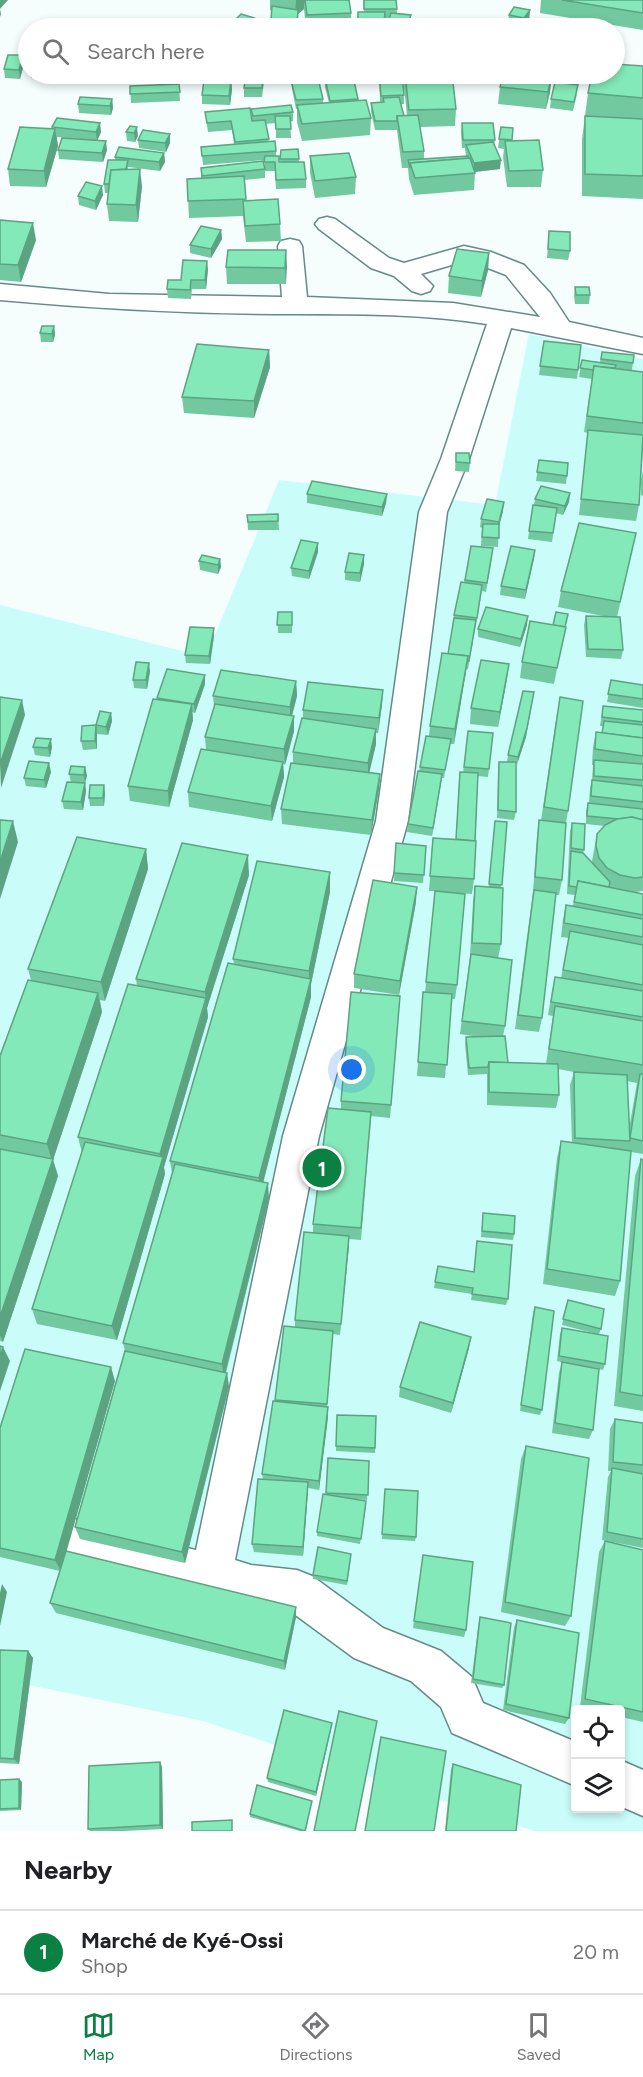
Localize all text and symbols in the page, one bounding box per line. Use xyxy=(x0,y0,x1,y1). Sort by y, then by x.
search box xyxy=(18,18,625,84)
icon: search xyxy=(39,35,72,68)
text: Search here xyxy=(87,38,205,65)
your location xyxy=(337,1055,366,1084)
pin: 1 xyxy=(302,1146,342,1190)
map controls xyxy=(571,1705,625,1813)
button: locate xyxy=(571,1705,625,1759)
button: layers xyxy=(571,1759,625,1813)
text: Nearby xyxy=(24,1854,112,1886)
text: Marché de Kyé-Ossi xyxy=(81,1927,284,1954)
text: 1 xyxy=(39,1940,48,1964)
text: 20 m xyxy=(573,1940,619,1964)
text: Shop xyxy=(81,1954,128,1978)
tab: Map xyxy=(82,2009,115,2064)
tab: Directions xyxy=(279,2009,352,2064)
tab: Saved xyxy=(517,2009,561,2064)

